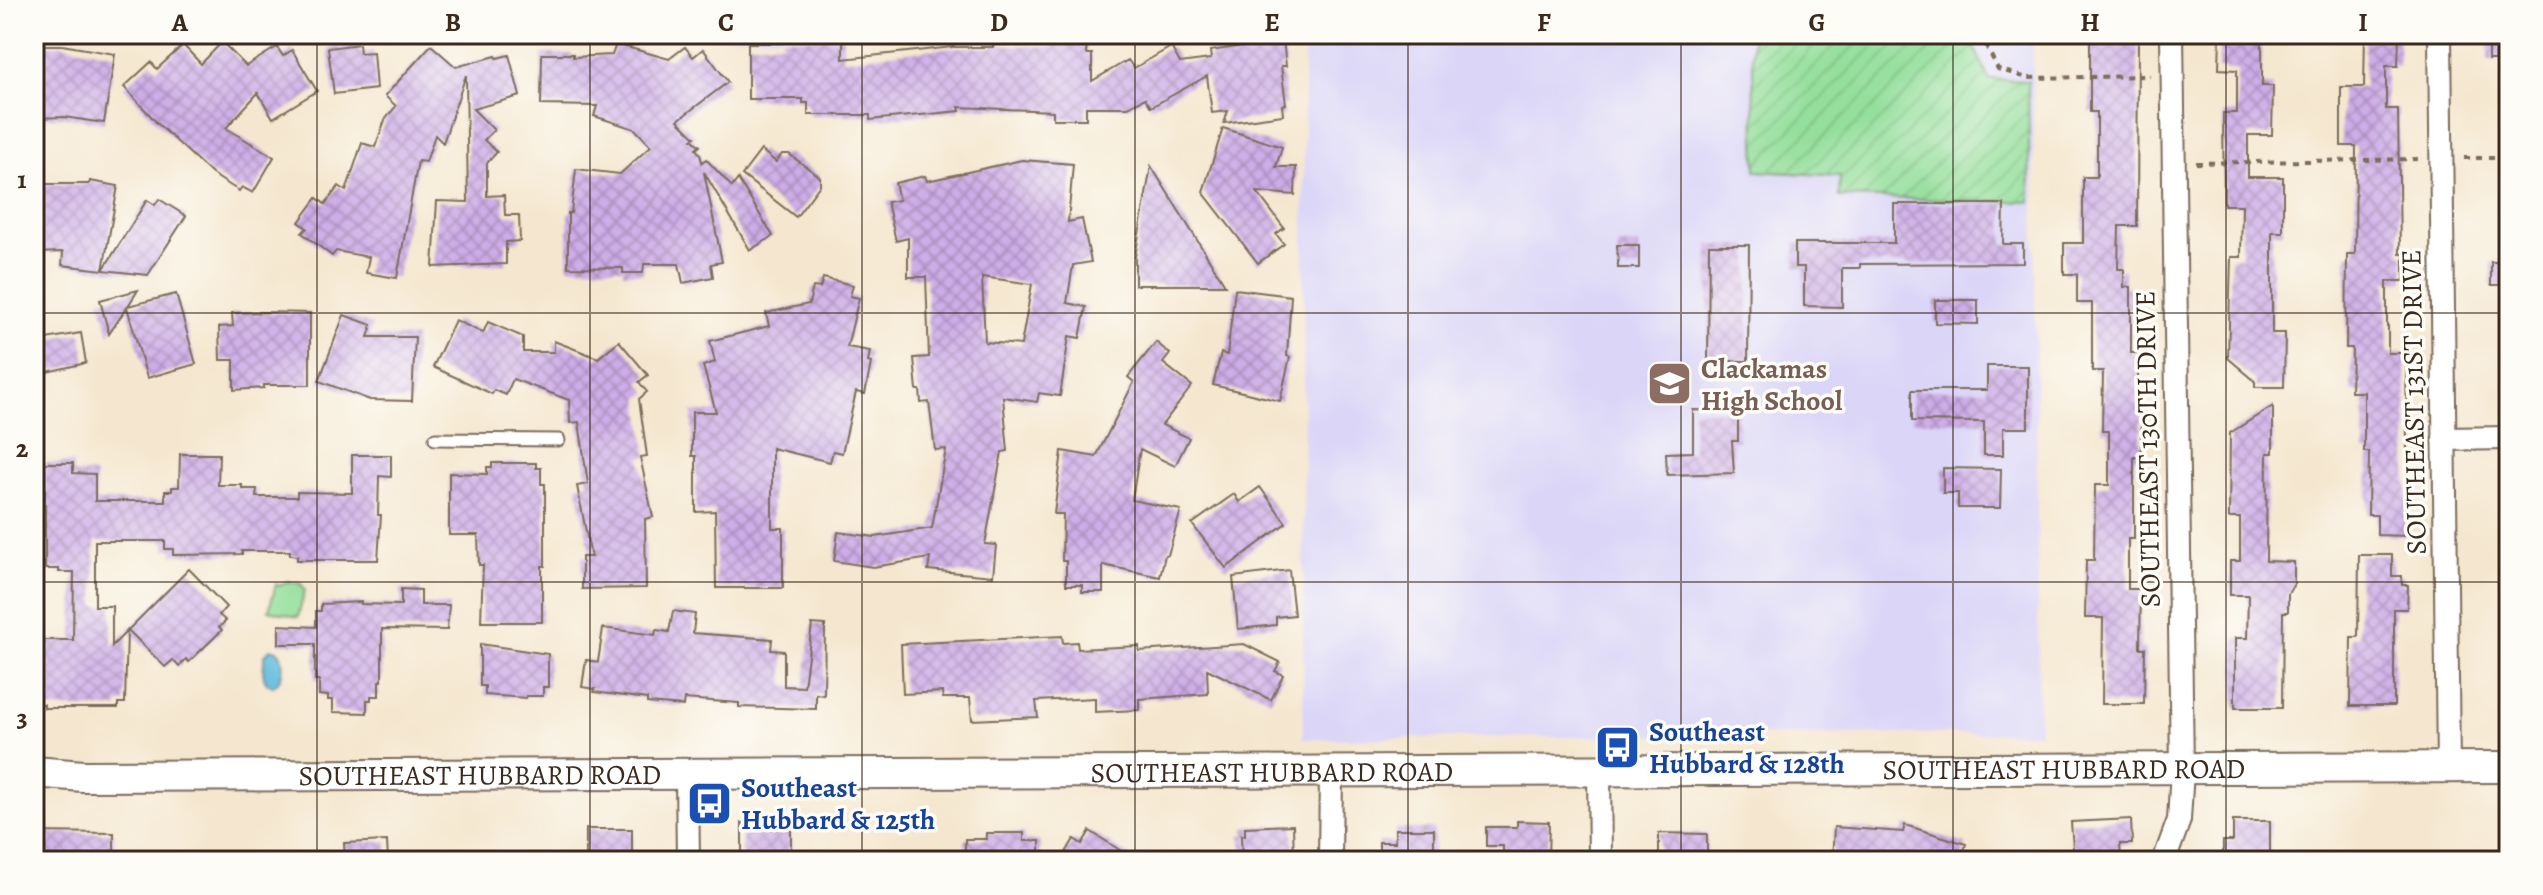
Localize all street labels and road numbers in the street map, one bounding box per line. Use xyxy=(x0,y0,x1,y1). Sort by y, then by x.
street label: SOUTHEAST 131ST DRIVE xyxy=(2392,249,2436,555)
street label: SOUTHEAST 130TH DRIVE xyxy=(2126,290,2170,608)
street label: SOUTHEAST HUBBARD ROAD xyxy=(1882,750,2245,789)
street label: SOUTHEAST HUBBARD ROAD xyxy=(1090,753,1453,792)
street label: SOUTHEAST HUBBARD ROAD xyxy=(298,756,661,795)

